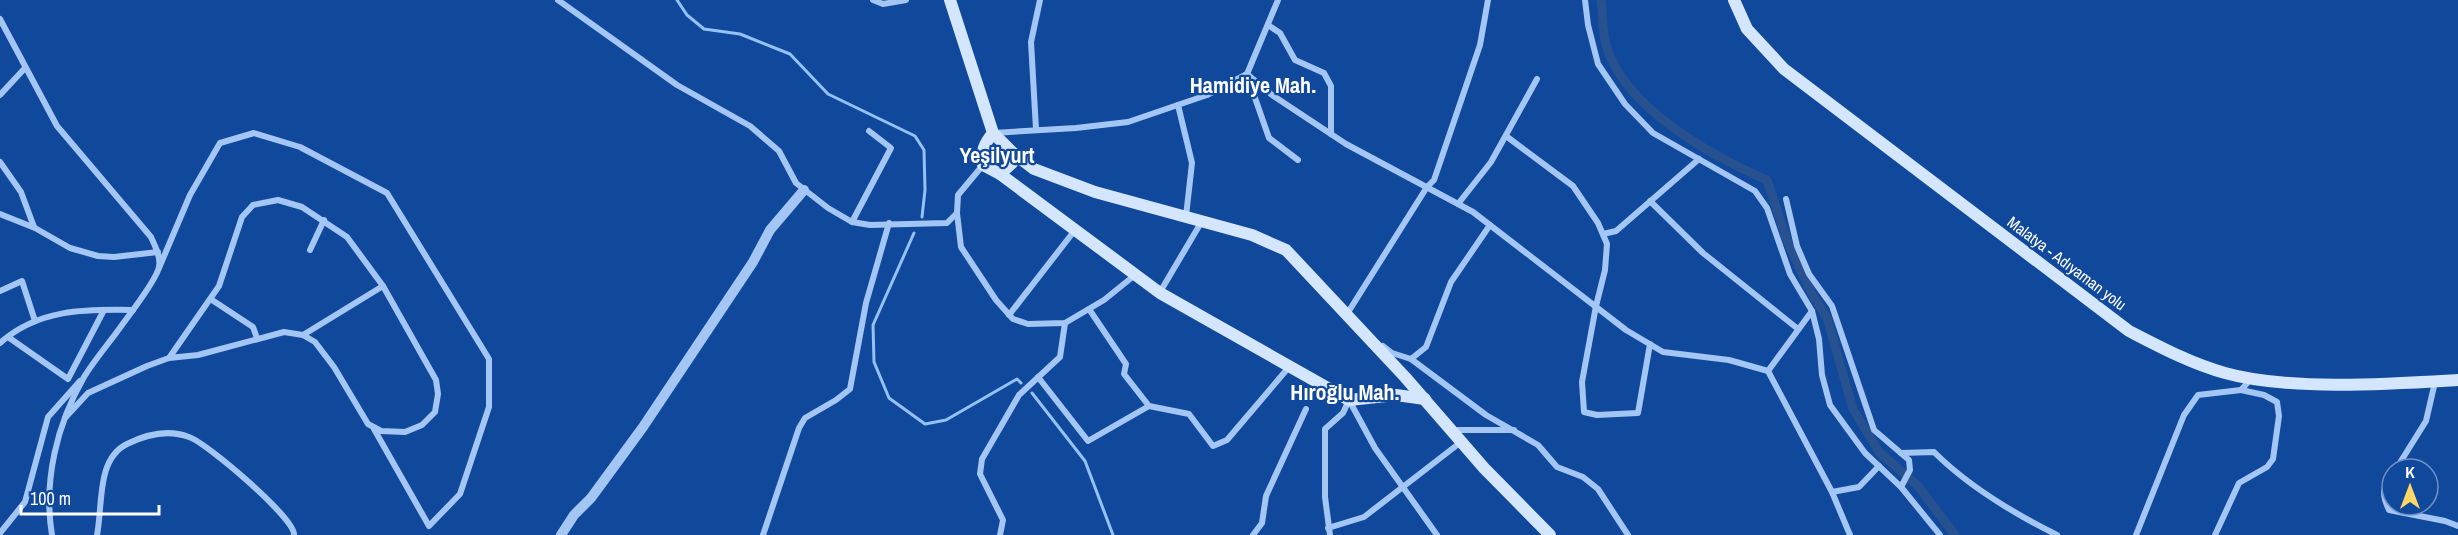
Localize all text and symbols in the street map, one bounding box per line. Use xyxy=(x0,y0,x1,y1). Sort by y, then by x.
district label: Hamidiye Mah. xyxy=(1190,70,1316,100)
district label: Yeşilyurt xyxy=(960,140,1034,170)
street label: Malatya - Adıyaman yolu xyxy=(2003,211,2131,315)
district label: Hıroğlu Mah. xyxy=(1290,377,1400,407)
north arrow xyxy=(2380,457,2440,517)
text: K xyxy=(2405,461,2415,483)
scale bar xyxy=(21,478,159,516)
text: 100 m xyxy=(30,486,71,511)

